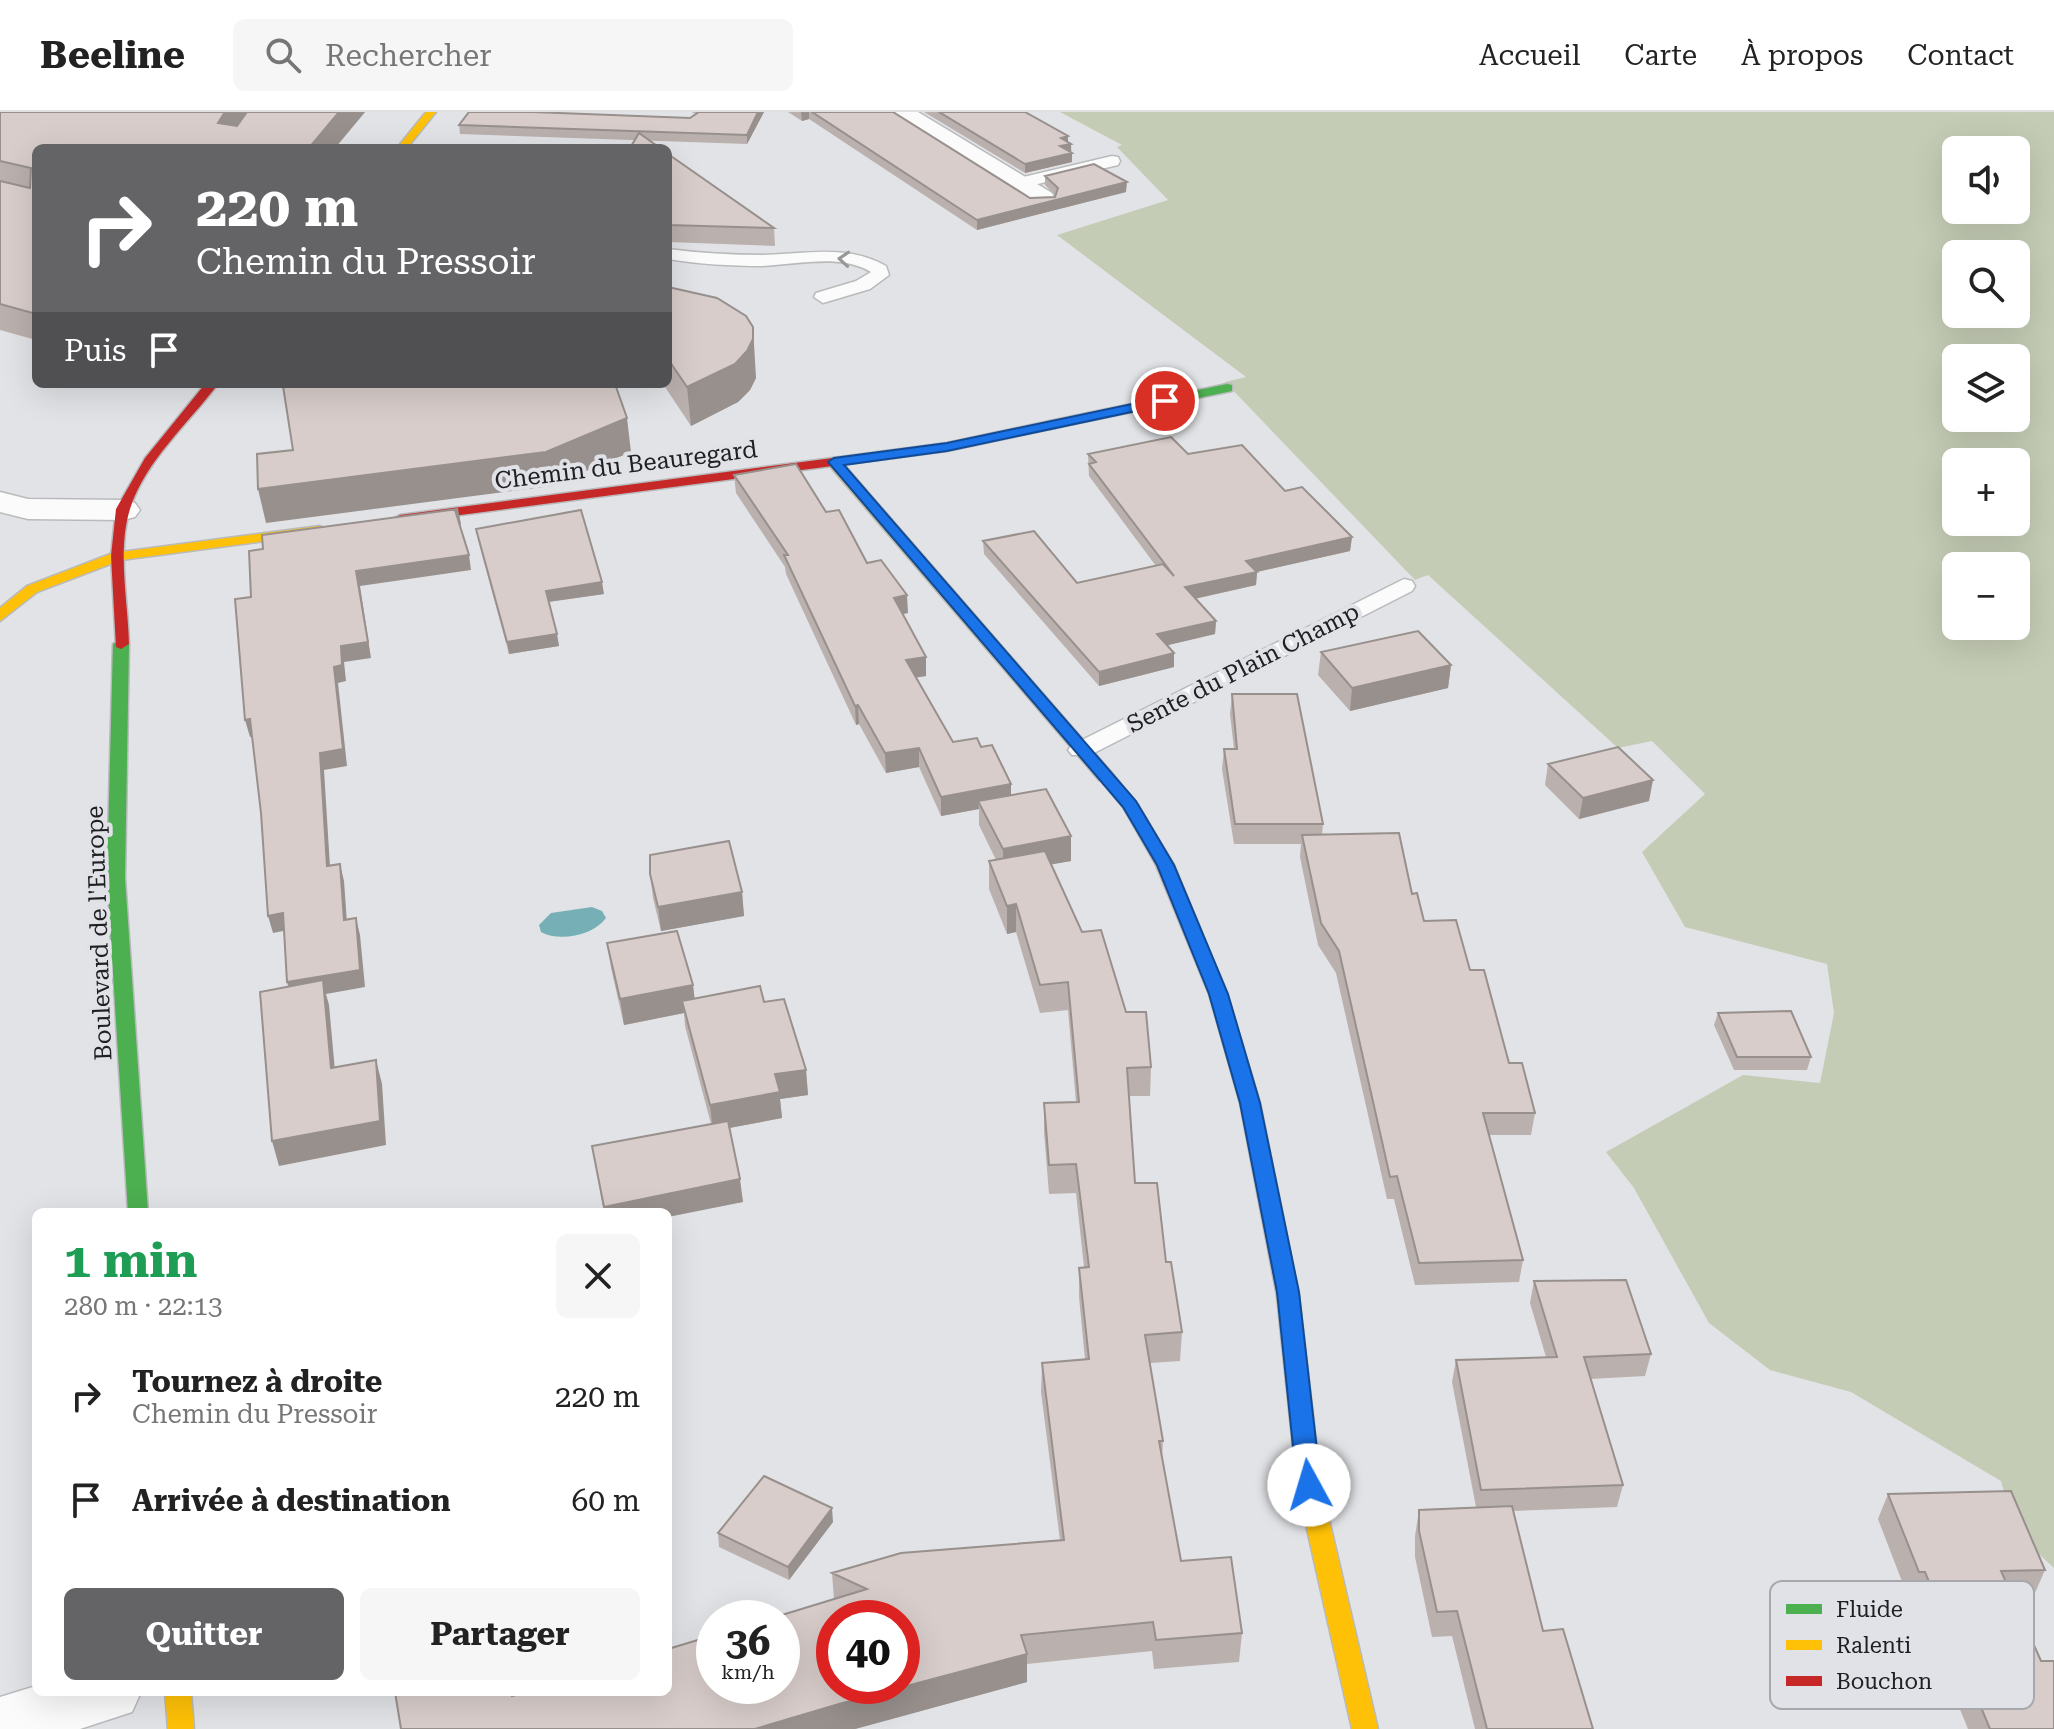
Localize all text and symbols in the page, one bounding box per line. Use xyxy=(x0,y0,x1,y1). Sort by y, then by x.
search box xyxy=(233,19,793,91)
text: Beeline xyxy=(40,33,185,77)
icon: search xyxy=(261,33,305,77)
text: Rechercher xyxy=(325,38,492,73)
text: Accueil xyxy=(1479,39,1580,72)
text: Carte xyxy=(1624,39,1697,72)
text: À propos xyxy=(1741,39,1863,72)
text: Contact xyxy=(1907,39,2014,72)
map controls xyxy=(1942,136,2030,640)
button: sound xyxy=(1942,136,2030,224)
text: 220 m xyxy=(196,174,358,240)
icon: right xyxy=(64,176,168,280)
button: search xyxy=(1942,240,2030,328)
text: Chemin du Pressoir xyxy=(196,241,536,283)
one-way arrow xyxy=(837,251,850,268)
icon: arrive xyxy=(142,328,186,372)
text: Puis xyxy=(64,333,126,368)
button: layers xyxy=(1942,344,2030,432)
pin xyxy=(1131,367,1199,435)
icon: arrive xyxy=(1143,379,1187,423)
street label: Chemin du Beauregard xyxy=(493,435,759,495)
button: + xyxy=(1942,448,2030,536)
button: − xyxy=(1942,552,2030,640)
street label: Sente du Plain Champ xyxy=(1122,597,1364,739)
street label: Boulevard de l'Europe xyxy=(81,805,117,1061)
text: 1 min xyxy=(64,1233,197,1289)
button: close xyxy=(556,1234,640,1318)
text: 280 m · 22:13 xyxy=(64,1291,223,1321)
text: Tournez à droite xyxy=(132,1364,382,1399)
icon: right xyxy=(64,1374,108,1418)
text: 220 m xyxy=(555,1379,640,1414)
text: Chemin du Pressoir xyxy=(132,1399,377,1429)
position arrow xyxy=(1267,1443,1351,1527)
icon: arrive xyxy=(64,1478,108,1522)
text: Arrivée à destination xyxy=(132,1483,451,1518)
text: 60 m xyxy=(571,1483,640,1518)
legend xyxy=(1770,1581,2034,1709)
button: Quitter xyxy=(64,1588,344,1680)
button: Partager xyxy=(360,1588,640,1680)
text: Fluide xyxy=(1836,1597,1903,1622)
speed limit sign: 40 xyxy=(816,1600,920,1704)
text: 36 xyxy=(726,1618,770,1665)
text: Ralenti xyxy=(1836,1633,1911,1658)
text: km/h xyxy=(721,1660,775,1684)
text: Bouchon xyxy=(1836,1669,1932,1694)

